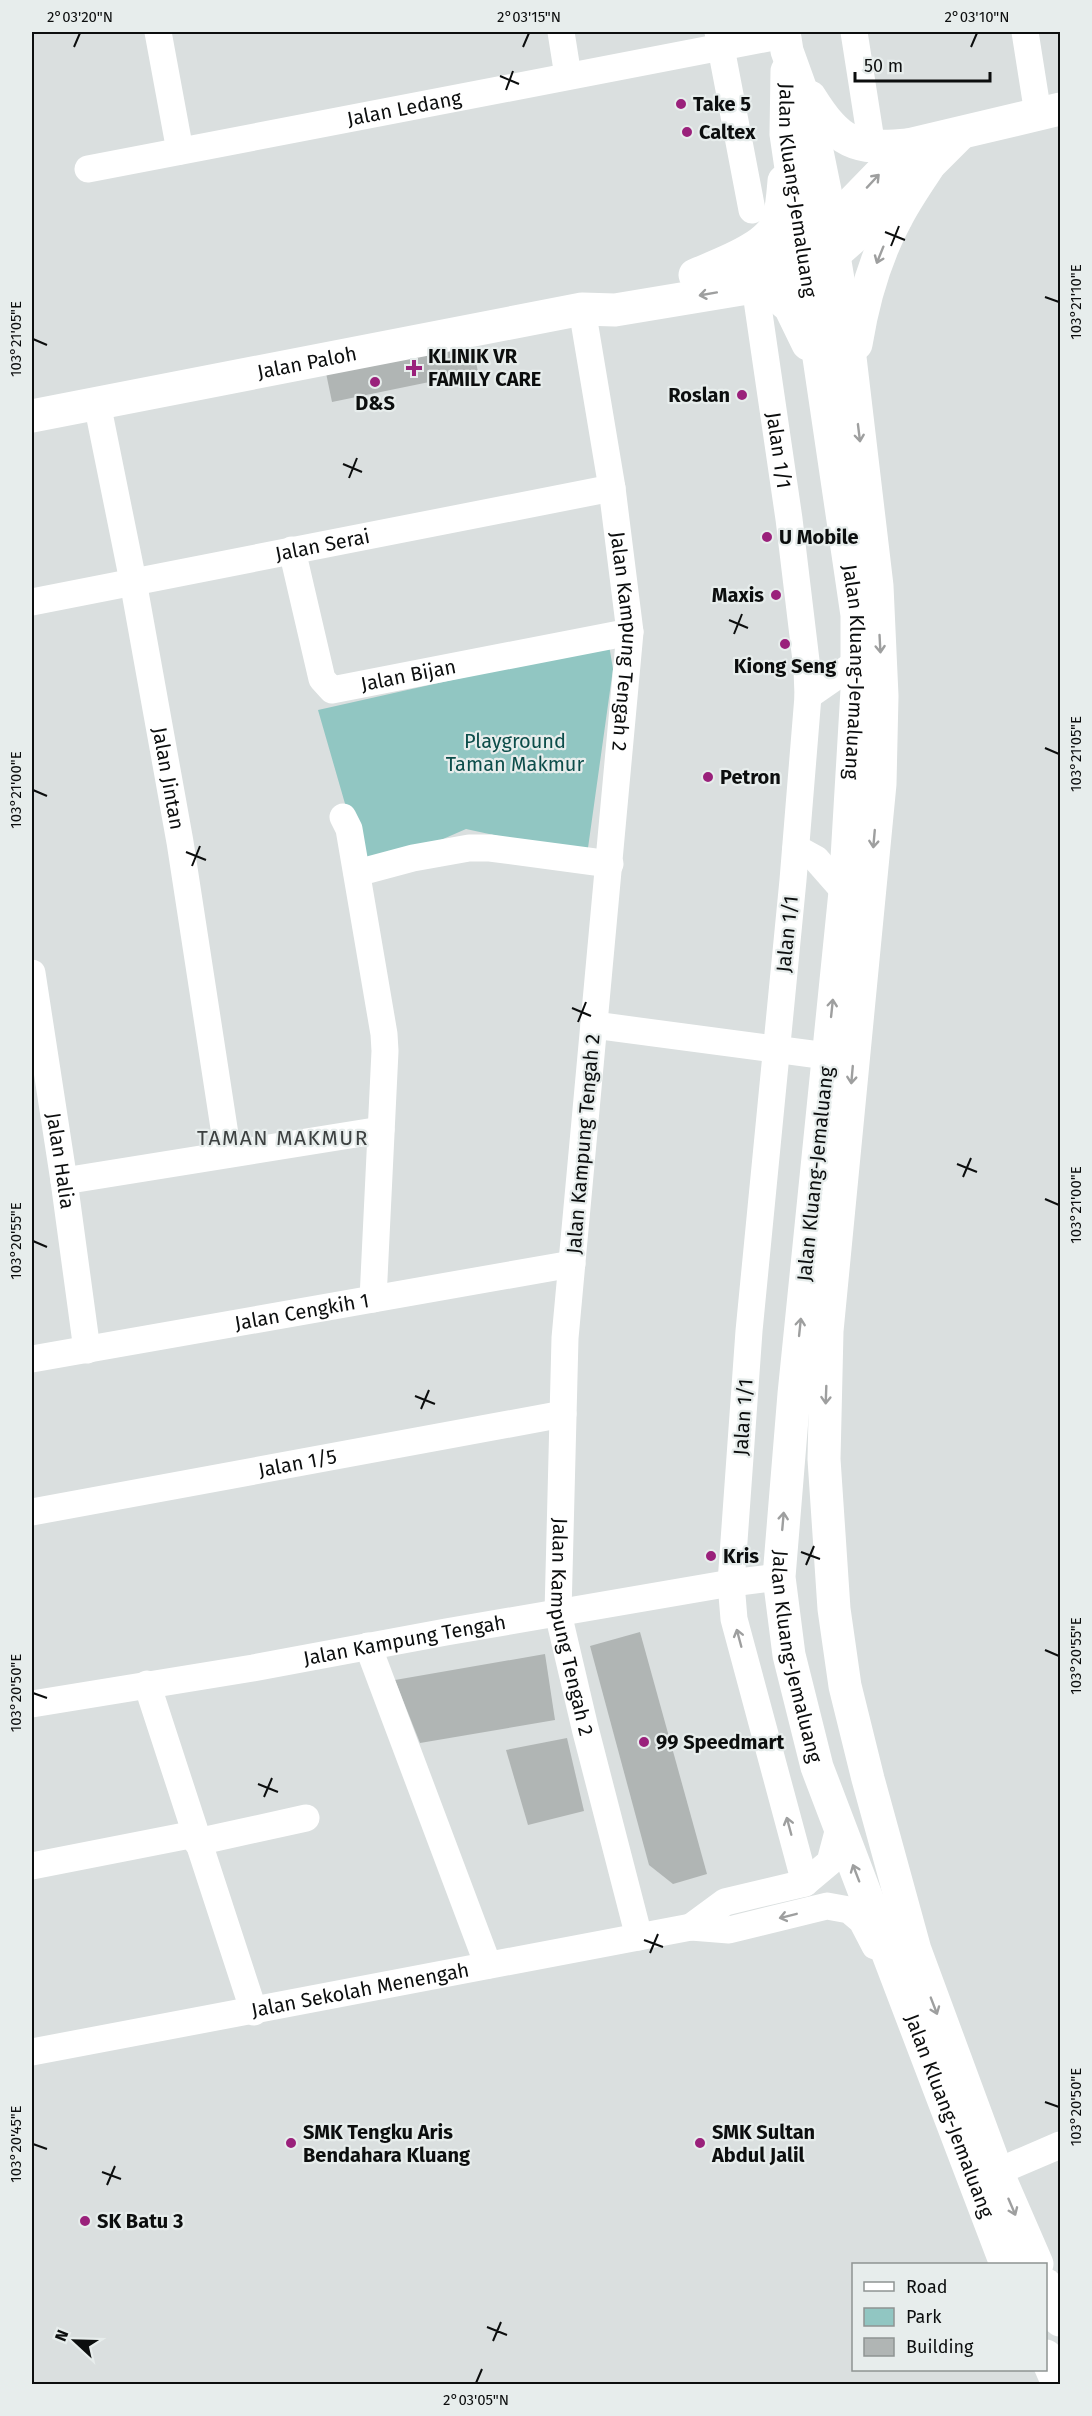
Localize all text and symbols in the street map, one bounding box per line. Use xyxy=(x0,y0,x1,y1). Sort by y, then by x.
text: 2°03'20"N xyxy=(47,8,113,26)
text: 2°03'15"N xyxy=(497,8,561,26)
text: 2°03'10"N xyxy=(944,8,1010,26)
scale bar xyxy=(855,45,990,83)
text: 50 m xyxy=(864,55,903,77)
street label: Jalan Kluang-Jemaluang xyxy=(774,83,822,300)
street label: Jalan Ledang xyxy=(345,85,464,131)
place label: Take 5 xyxy=(693,92,751,116)
marker: Take 5 xyxy=(674,97,688,111)
place label: Caltex xyxy=(699,120,756,144)
marker: Caltex xyxy=(680,125,694,139)
one-way arrow xyxy=(866,174,880,189)
one-way arrow xyxy=(874,245,885,264)
text: 103°21'10"E xyxy=(1067,264,1085,340)
one-way arrow xyxy=(698,289,718,300)
text: 103°21'05"E xyxy=(7,301,25,377)
street label: Jalan Paloh xyxy=(255,341,359,384)
place label: KLINIK VR FAMILY CARE xyxy=(428,344,541,391)
marker: KLINIK VR FAMILY CARE xyxy=(405,359,423,377)
marker: D&S xyxy=(368,375,382,389)
place label: Roslan xyxy=(668,383,730,407)
marker: Roslan xyxy=(735,388,749,402)
place label: D&S xyxy=(355,391,395,415)
street label: Jalan 1/1 xyxy=(762,410,796,490)
one-way arrow xyxy=(853,423,864,443)
street label: Jalan Serai xyxy=(273,524,372,566)
place label: U Mobile xyxy=(779,525,859,549)
street label: Jalan Kampung Tengah 2 xyxy=(606,530,642,752)
marker: U Mobile xyxy=(760,530,774,544)
street label: Jalan Kluang-Jemaluang xyxy=(838,563,869,781)
place label: Maxis xyxy=(712,583,764,607)
marker: Maxis xyxy=(769,588,783,602)
one-way arrow xyxy=(874,634,885,654)
marker: Kiong Seng xyxy=(778,637,792,651)
street label: Jalan Bijan xyxy=(359,654,458,696)
place label: Kiong Seng xyxy=(734,654,837,678)
text: 103°21'05"E xyxy=(1067,716,1085,792)
street label: Jalan Jintan xyxy=(148,725,190,831)
park label: Playground Taman Makmur xyxy=(446,729,584,776)
text: 103°21'00"E xyxy=(7,751,25,829)
place label: Petron xyxy=(720,765,781,789)
marker: Petron xyxy=(701,770,715,784)
one-way arrow xyxy=(868,829,879,848)
street label: Jalan 1/1 xyxy=(771,894,803,974)
one-way arrow xyxy=(827,998,838,1018)
street label: Jalan Kampung Tengah 2 xyxy=(561,1033,605,1255)
one-way arrow xyxy=(846,1064,857,1084)
street label: Jalan Kluang-Jemaluang xyxy=(792,1065,838,1283)
street label: Jalan Halia xyxy=(42,1111,80,1211)
district label: TAMAN MAKMUR xyxy=(197,1125,369,1151)
text: 103°21'00"E xyxy=(1067,1166,1085,1244)
text: 103°20'55"E xyxy=(7,1202,25,1280)
street label: Jalan Cengkih 1 xyxy=(233,1288,371,1335)
one-way arrow xyxy=(795,1318,806,1337)
street label: Jalan 1/1 xyxy=(728,1378,758,1456)
one-way arrow xyxy=(820,1384,831,1404)
street label: Jalan 1/5 xyxy=(256,1444,339,1482)
one-way arrow xyxy=(778,1512,789,1532)
street label: Jalan Kampung Tengah 2 xyxy=(545,1518,599,1738)
place label: Kris xyxy=(723,1544,759,1568)
marker: Kris xyxy=(704,1549,718,1563)
street label: Jalan Kluang-Jemaluang xyxy=(767,1549,828,1766)
street label: Jalan Kampung Tengah xyxy=(301,1610,508,1670)
text: 103°20'55"E xyxy=(1067,1617,1085,1695)
one-way arrow xyxy=(733,1629,744,1648)
text: 103°20'50"E xyxy=(7,1654,25,1732)
place label: 99 Speedmart xyxy=(656,1730,784,1754)
marker: 99 Speedmart xyxy=(637,1735,651,1749)
one-way arrow xyxy=(783,1817,795,1836)
one-way arrow xyxy=(850,1864,861,1883)
one-way arrow xyxy=(779,1910,798,1922)
street label: Jalan Sekolah Menengah xyxy=(249,1957,471,2022)
one-way arrow xyxy=(929,1996,940,2015)
street label: Jalan Kluang-Jemaluang xyxy=(900,2011,999,2221)
text: 103°20'50"E xyxy=(1067,2068,1085,2146)
text: 103°20'45"E xyxy=(7,2105,25,2183)
place label: SMK Tengku Aris Bendahara Kluang xyxy=(303,2120,471,2167)
place label: SMK Sultan Abdul Jalil xyxy=(711,2120,815,2167)
marker: SMK Tengku Aris Bendahara Kluang xyxy=(284,2136,298,2150)
marker: SMK Sultan Abdul Jalil xyxy=(693,2136,707,2150)
one-way arrow xyxy=(1007,2197,1018,2216)
place label: SK Batu 3 xyxy=(97,2209,183,2233)
marker: SK Batu 3 xyxy=(78,2214,92,2228)
legend xyxy=(852,2263,1047,2371)
text: Road xyxy=(906,2276,948,2298)
text: Park xyxy=(906,2306,942,2328)
north arrow xyxy=(45,2311,105,2371)
text: N xyxy=(51,2327,72,2344)
text: Building xyxy=(906,2336,974,2358)
text: 2°03'05"N xyxy=(443,2391,509,2409)

